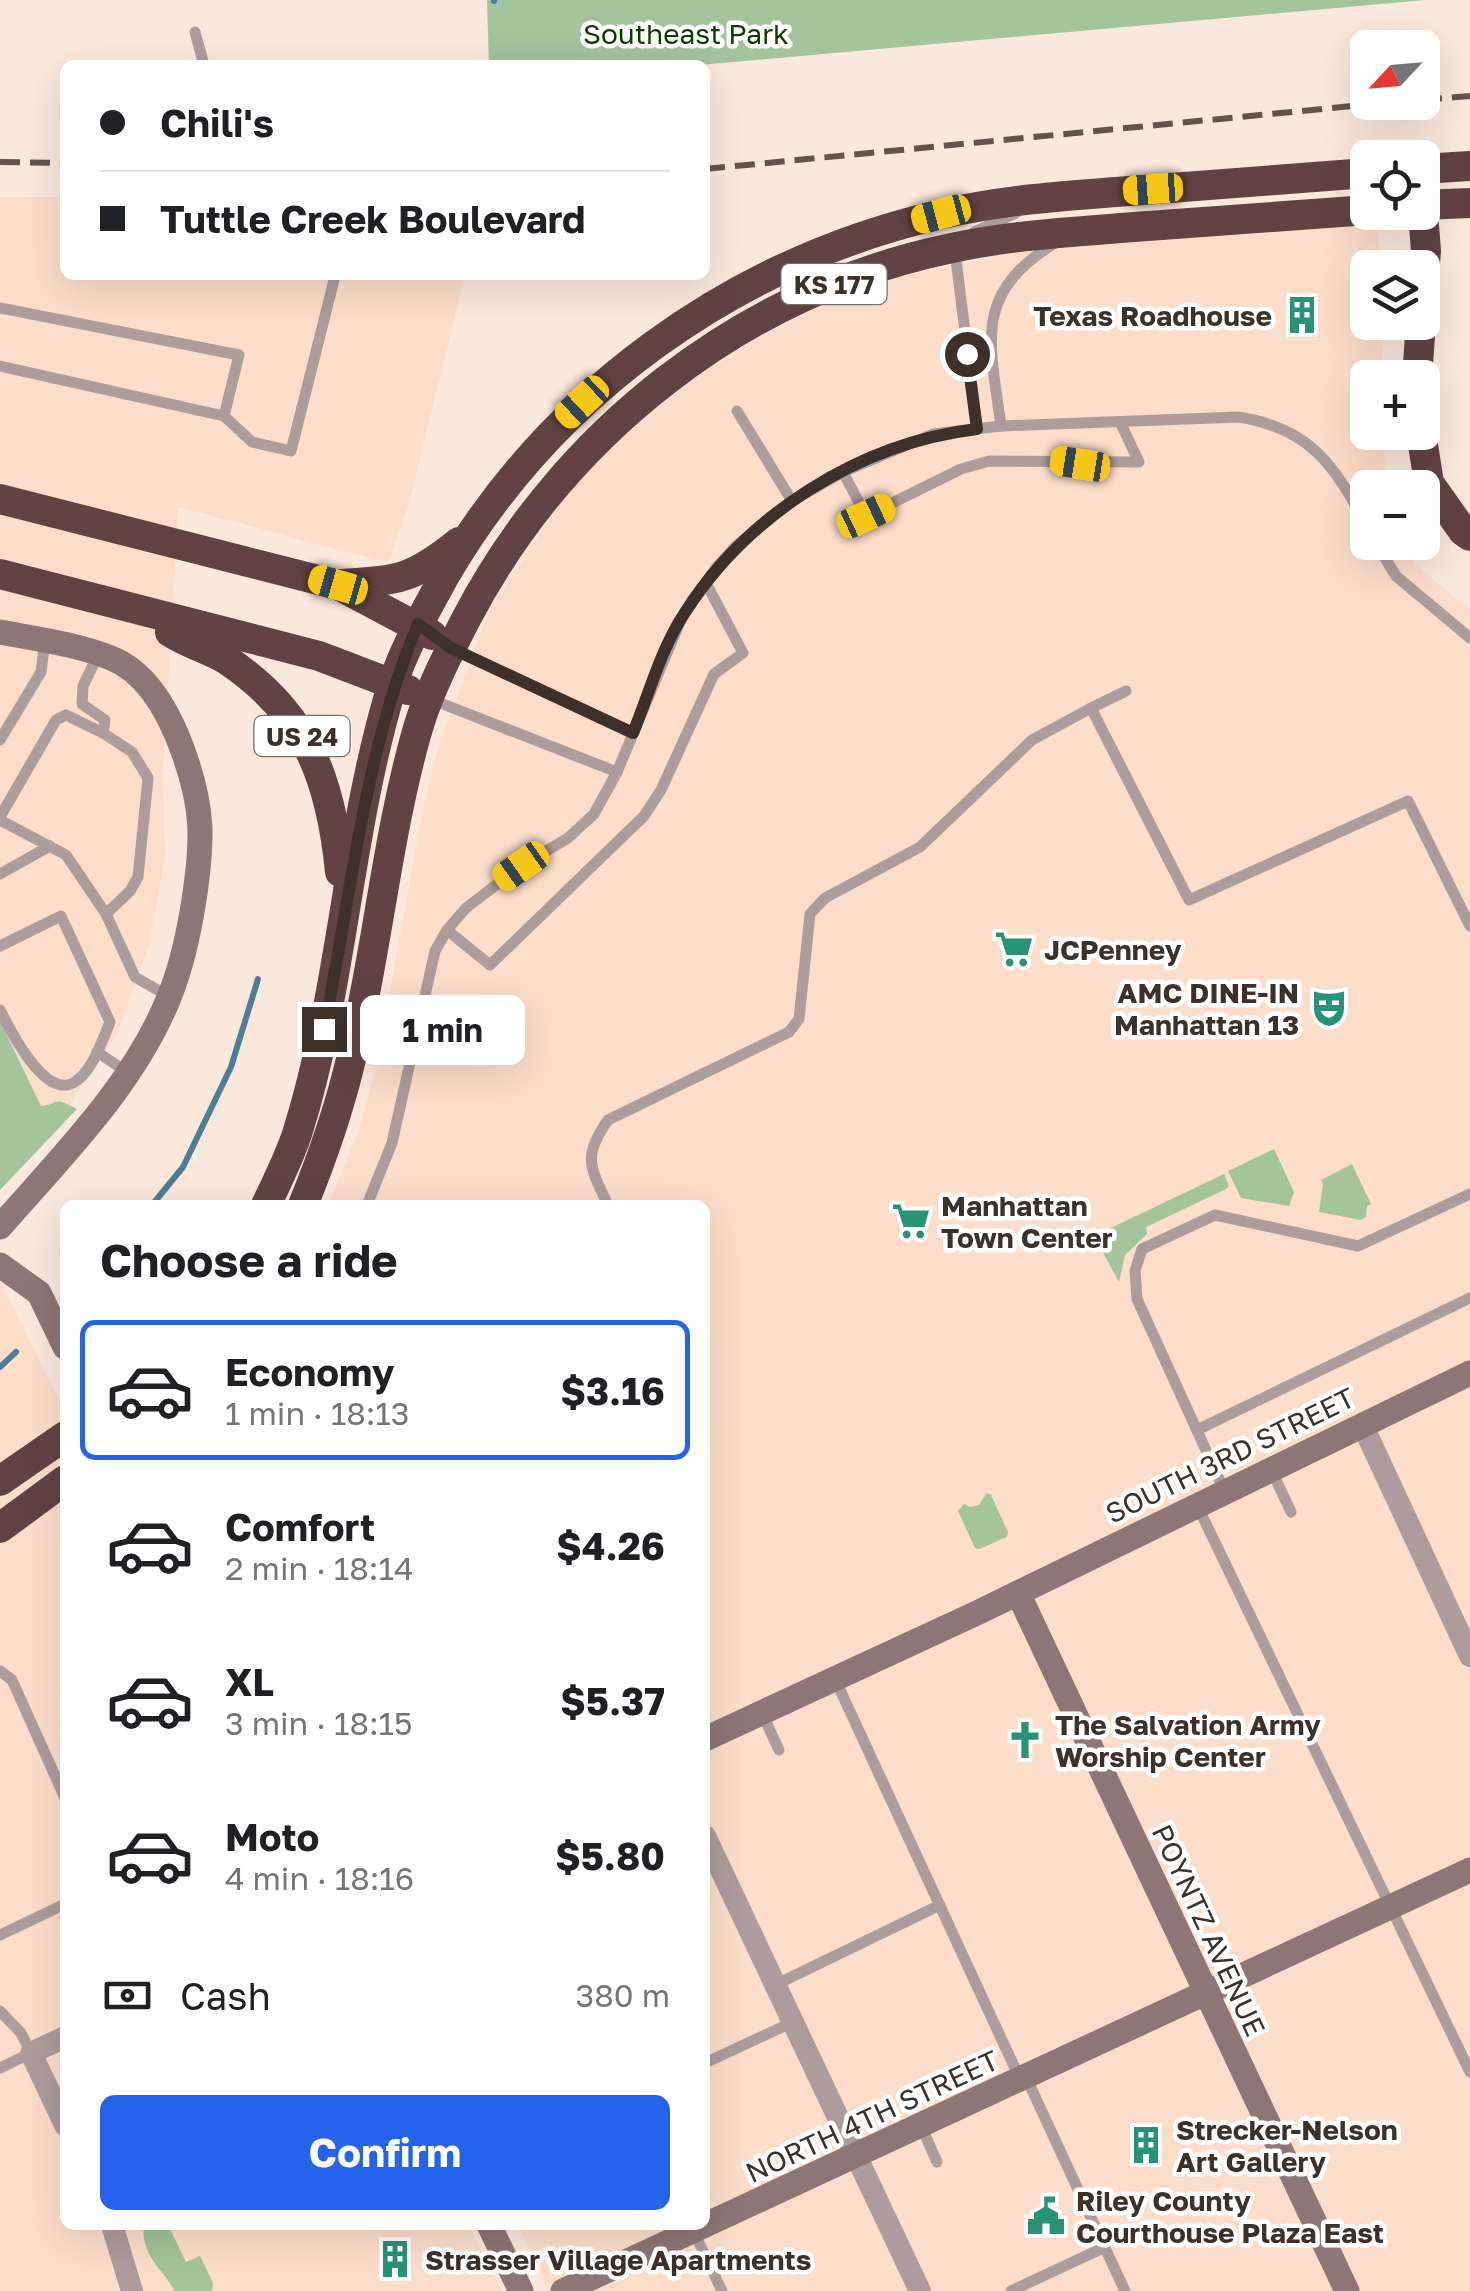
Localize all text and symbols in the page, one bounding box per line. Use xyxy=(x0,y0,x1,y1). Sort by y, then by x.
park label: Southeast Park xyxy=(583,17,789,50)
north arrow xyxy=(1350,30,1440,120)
map controls xyxy=(1350,30,1440,560)
text: Chili's xyxy=(160,100,274,145)
button: locate xyxy=(1350,140,1440,230)
car xyxy=(1122,172,1184,206)
car xyxy=(908,192,974,236)
text: Tuttle Creek Boulevard xyxy=(160,196,585,241)
button: layers xyxy=(1350,250,1440,340)
road number: KS 177 xyxy=(782,264,886,304)
building icon: Texas Roadhouse xyxy=(1281,294,1323,336)
place label: Texas Roadhouse xyxy=(1033,299,1272,332)
route start xyxy=(945,332,990,377)
button: + xyxy=(1350,360,1440,450)
car xyxy=(550,371,614,433)
car xyxy=(1048,444,1112,484)
button: − xyxy=(1350,470,1440,560)
car xyxy=(832,490,900,542)
car xyxy=(305,562,371,608)
road number: US 24 xyxy=(254,716,350,756)
car xyxy=(488,837,554,895)
supermarket icon: JCPenney xyxy=(993,928,1035,970)
place label: JCPenney xyxy=(1044,933,1182,966)
place label: AMC DINE-IN Manhattan 13 xyxy=(1114,976,1299,1041)
theatre icon: AMC DINE-IN Manhattan 13 xyxy=(1308,987,1350,1029)
callout: 1 min xyxy=(359,994,524,1064)
route end xyxy=(302,1007,347,1052)
text: 1 min xyxy=(402,1011,483,1049)
place label: Manhattan Town Center xyxy=(941,1189,1113,1254)
supermarket icon: Manhattan Town Center xyxy=(890,1200,932,1242)
text: Choose a ride xyxy=(100,1233,398,1287)
icon: car xyxy=(105,1345,195,1435)
text: Economy xyxy=(225,1349,394,1394)
text: $3.16 xyxy=(560,1368,665,1413)
street label: SOUTH 3RD STREET xyxy=(1100,1380,1360,1530)
text: 1 min · 18:13 xyxy=(225,1394,410,1432)
icon: car xyxy=(105,1500,195,1590)
text: Comfort xyxy=(225,1504,375,1549)
text: $4.26 xyxy=(556,1523,665,1568)
text: 2 min · 18:14 xyxy=(225,1549,413,1587)
icon: car xyxy=(105,1655,195,1745)
text: XL xyxy=(225,1659,274,1704)
text: $5.37 xyxy=(560,1678,665,1723)
text: 3 min · 18:15 xyxy=(225,1704,413,1742)
place label: The Salvation Army Worship Center xyxy=(1055,1708,1321,1773)
church icon: The Salvation Army Worship Center xyxy=(1004,1719,1046,1761)
icon: car xyxy=(105,1810,195,1900)
text: Moto xyxy=(225,1814,319,1859)
street label: POYNTZ AVENUE xyxy=(1146,1819,1272,2041)
text: $5.80 xyxy=(555,1833,665,1878)
text: 4 min · 18:16 xyxy=(225,1859,414,1897)
icon: cash xyxy=(100,1968,155,2023)
text: Cash xyxy=(180,1973,271,2018)
text: 380 m xyxy=(576,1976,670,2014)
street label: NORTH 4TH STREET xyxy=(740,2043,1004,2189)
button: Confirm xyxy=(100,2095,670,2210)
place label: Strecker-Nelson Art Gallery xyxy=(1176,2113,1398,2178)
building icon: Strecker-Nelson Art Gallery xyxy=(1125,2124,1167,2166)
place label: Riley County Courthouse Plaza East xyxy=(1076,2184,1384,2249)
public building icon: Riley County Courthouse Plaza East xyxy=(1025,2195,1067,2237)
building icon: Strasser Village Apartments xyxy=(374,2238,416,2280)
place label: Strasser Village Apartments xyxy=(425,2243,811,2276)

